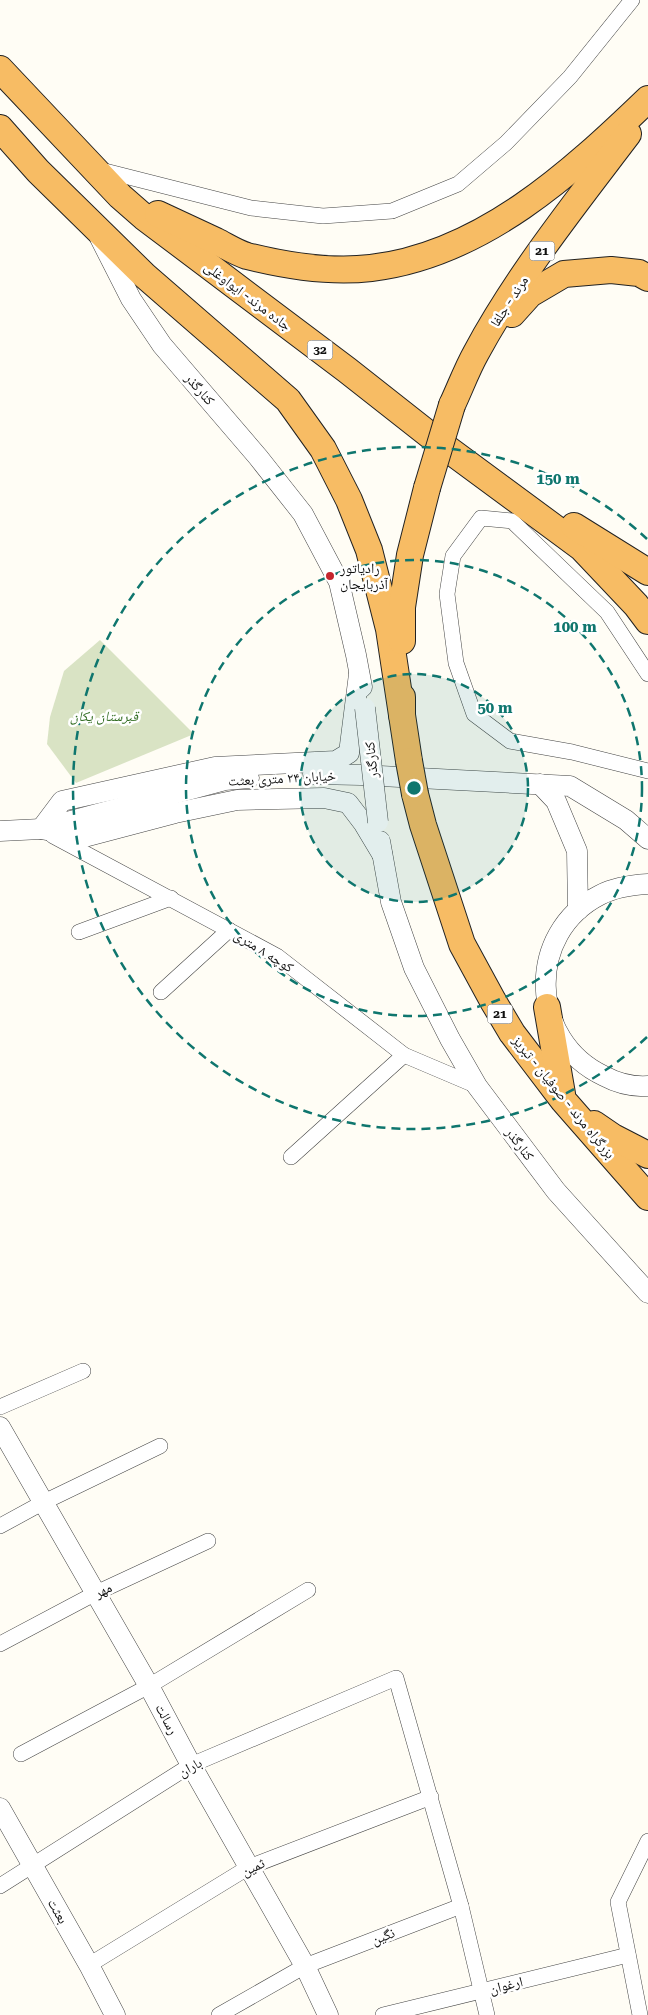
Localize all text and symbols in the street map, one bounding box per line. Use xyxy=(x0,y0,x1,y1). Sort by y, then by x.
road number: 21 xyxy=(530,242,554,260)
street label: جاده مرند- ایواوغلی xyxy=(201,258,295,335)
street label: مرند - جلفا xyxy=(487,273,532,330)
road number: 32 xyxy=(308,340,332,360)
street label: کنارگذر xyxy=(181,369,218,409)
text: 150 m xyxy=(536,470,580,488)
place label: رادیاتور آذربایجان xyxy=(339,560,388,593)
marker: رادیاتور آذربایجان xyxy=(324,570,336,582)
text: 100 m xyxy=(553,618,597,636)
text: 50 m xyxy=(477,699,513,717)
park label: قبرستان یکان xyxy=(70,708,140,725)
street label: کنارگذر xyxy=(361,741,382,780)
street label: خیابان ۲۴ متری بعثت xyxy=(228,767,337,790)
centre of rings xyxy=(405,779,423,797)
street label: کوچه ۸ متری xyxy=(231,927,297,976)
road number: 21 xyxy=(488,1004,512,1024)
street label: بزرگراه مرند - صوفیان - تبریز xyxy=(508,1032,619,1162)
street label: کنارگذر xyxy=(501,1124,538,1164)
street label: مهر xyxy=(91,1579,115,1602)
street label: رسالت xyxy=(151,1701,182,1738)
street label: باران xyxy=(175,1754,205,1781)
street label: ثمین xyxy=(239,1855,268,1880)
street label: بعثت xyxy=(44,1896,72,1927)
street label: نگین xyxy=(369,1924,397,1949)
street label: ارغوان xyxy=(488,1973,525,1998)

